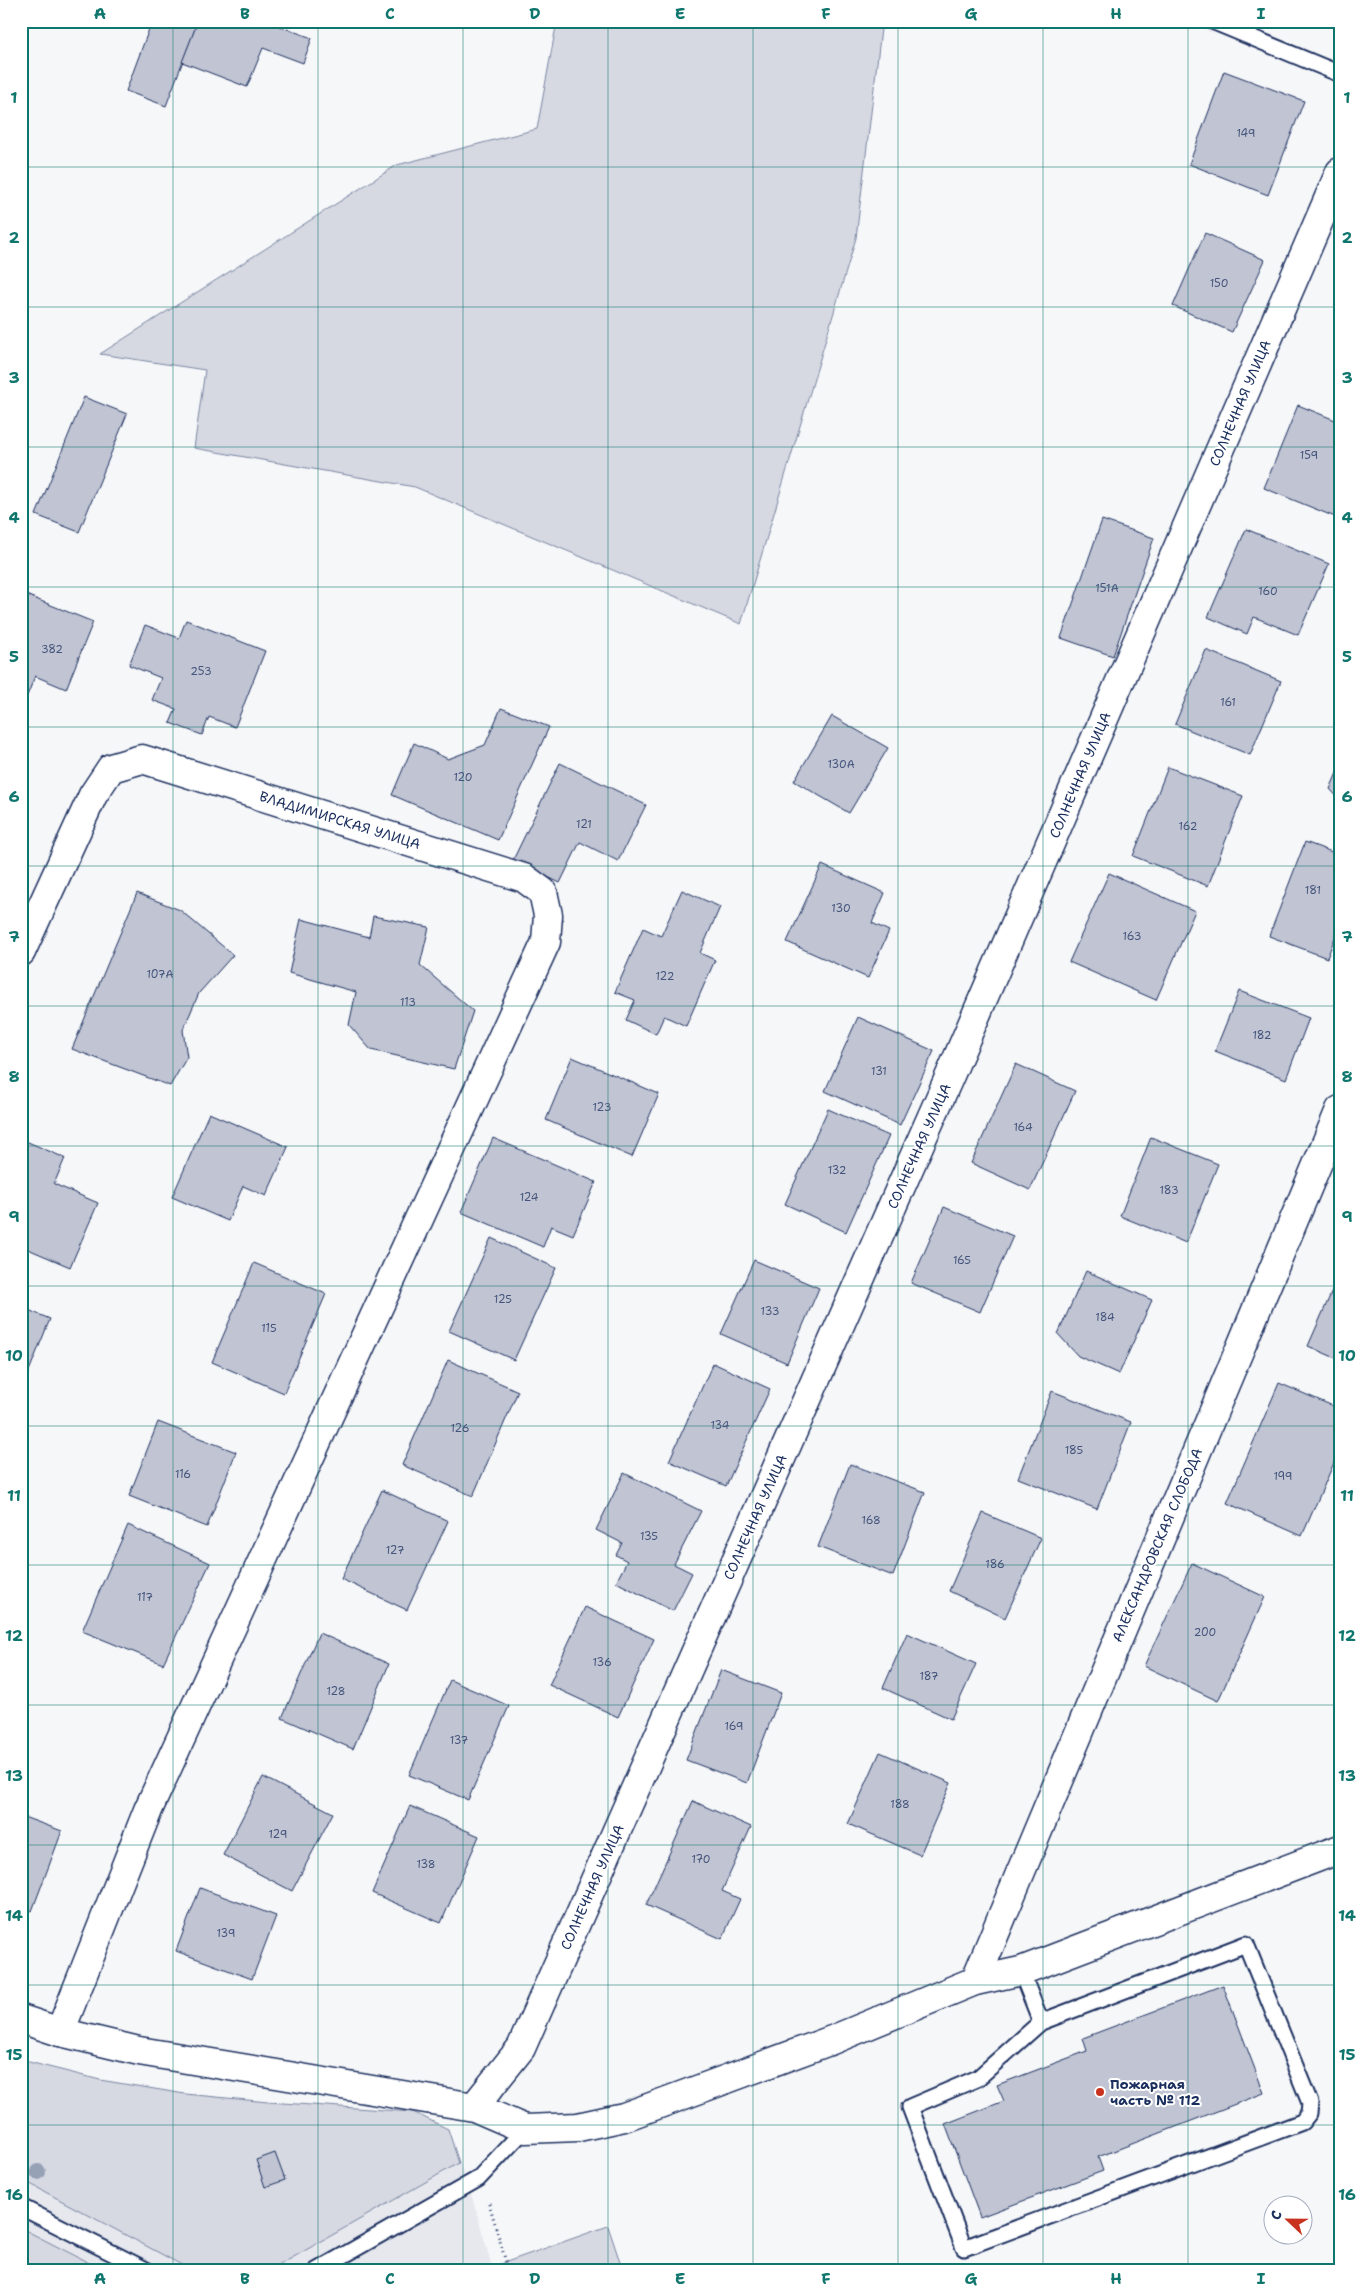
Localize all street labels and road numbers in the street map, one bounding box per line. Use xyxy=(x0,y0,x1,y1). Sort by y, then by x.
street label: СОЛНЕЧНАЯ УЛИЦА xyxy=(1205,337,1275,469)
street label: СОЛНЕЧНАЯ УЛИЦА xyxy=(1045,709,1115,841)
street label: ВЛАДИМИРСКАЯ УЛИЦА xyxy=(257,787,423,853)
street label: СОЛНЕЧНАЯ УЛИЦА xyxy=(883,1080,955,1212)
street label: АЛЕКСАНДРОВСКАЯ СЛОБОДА xyxy=(1108,1445,1206,1645)
street label: СОЛНЕЧНАЯ УЛИЦА xyxy=(719,1451,791,1583)
street label: СОЛНЕЧНАЯ УЛИЦА xyxy=(556,1821,628,1953)

